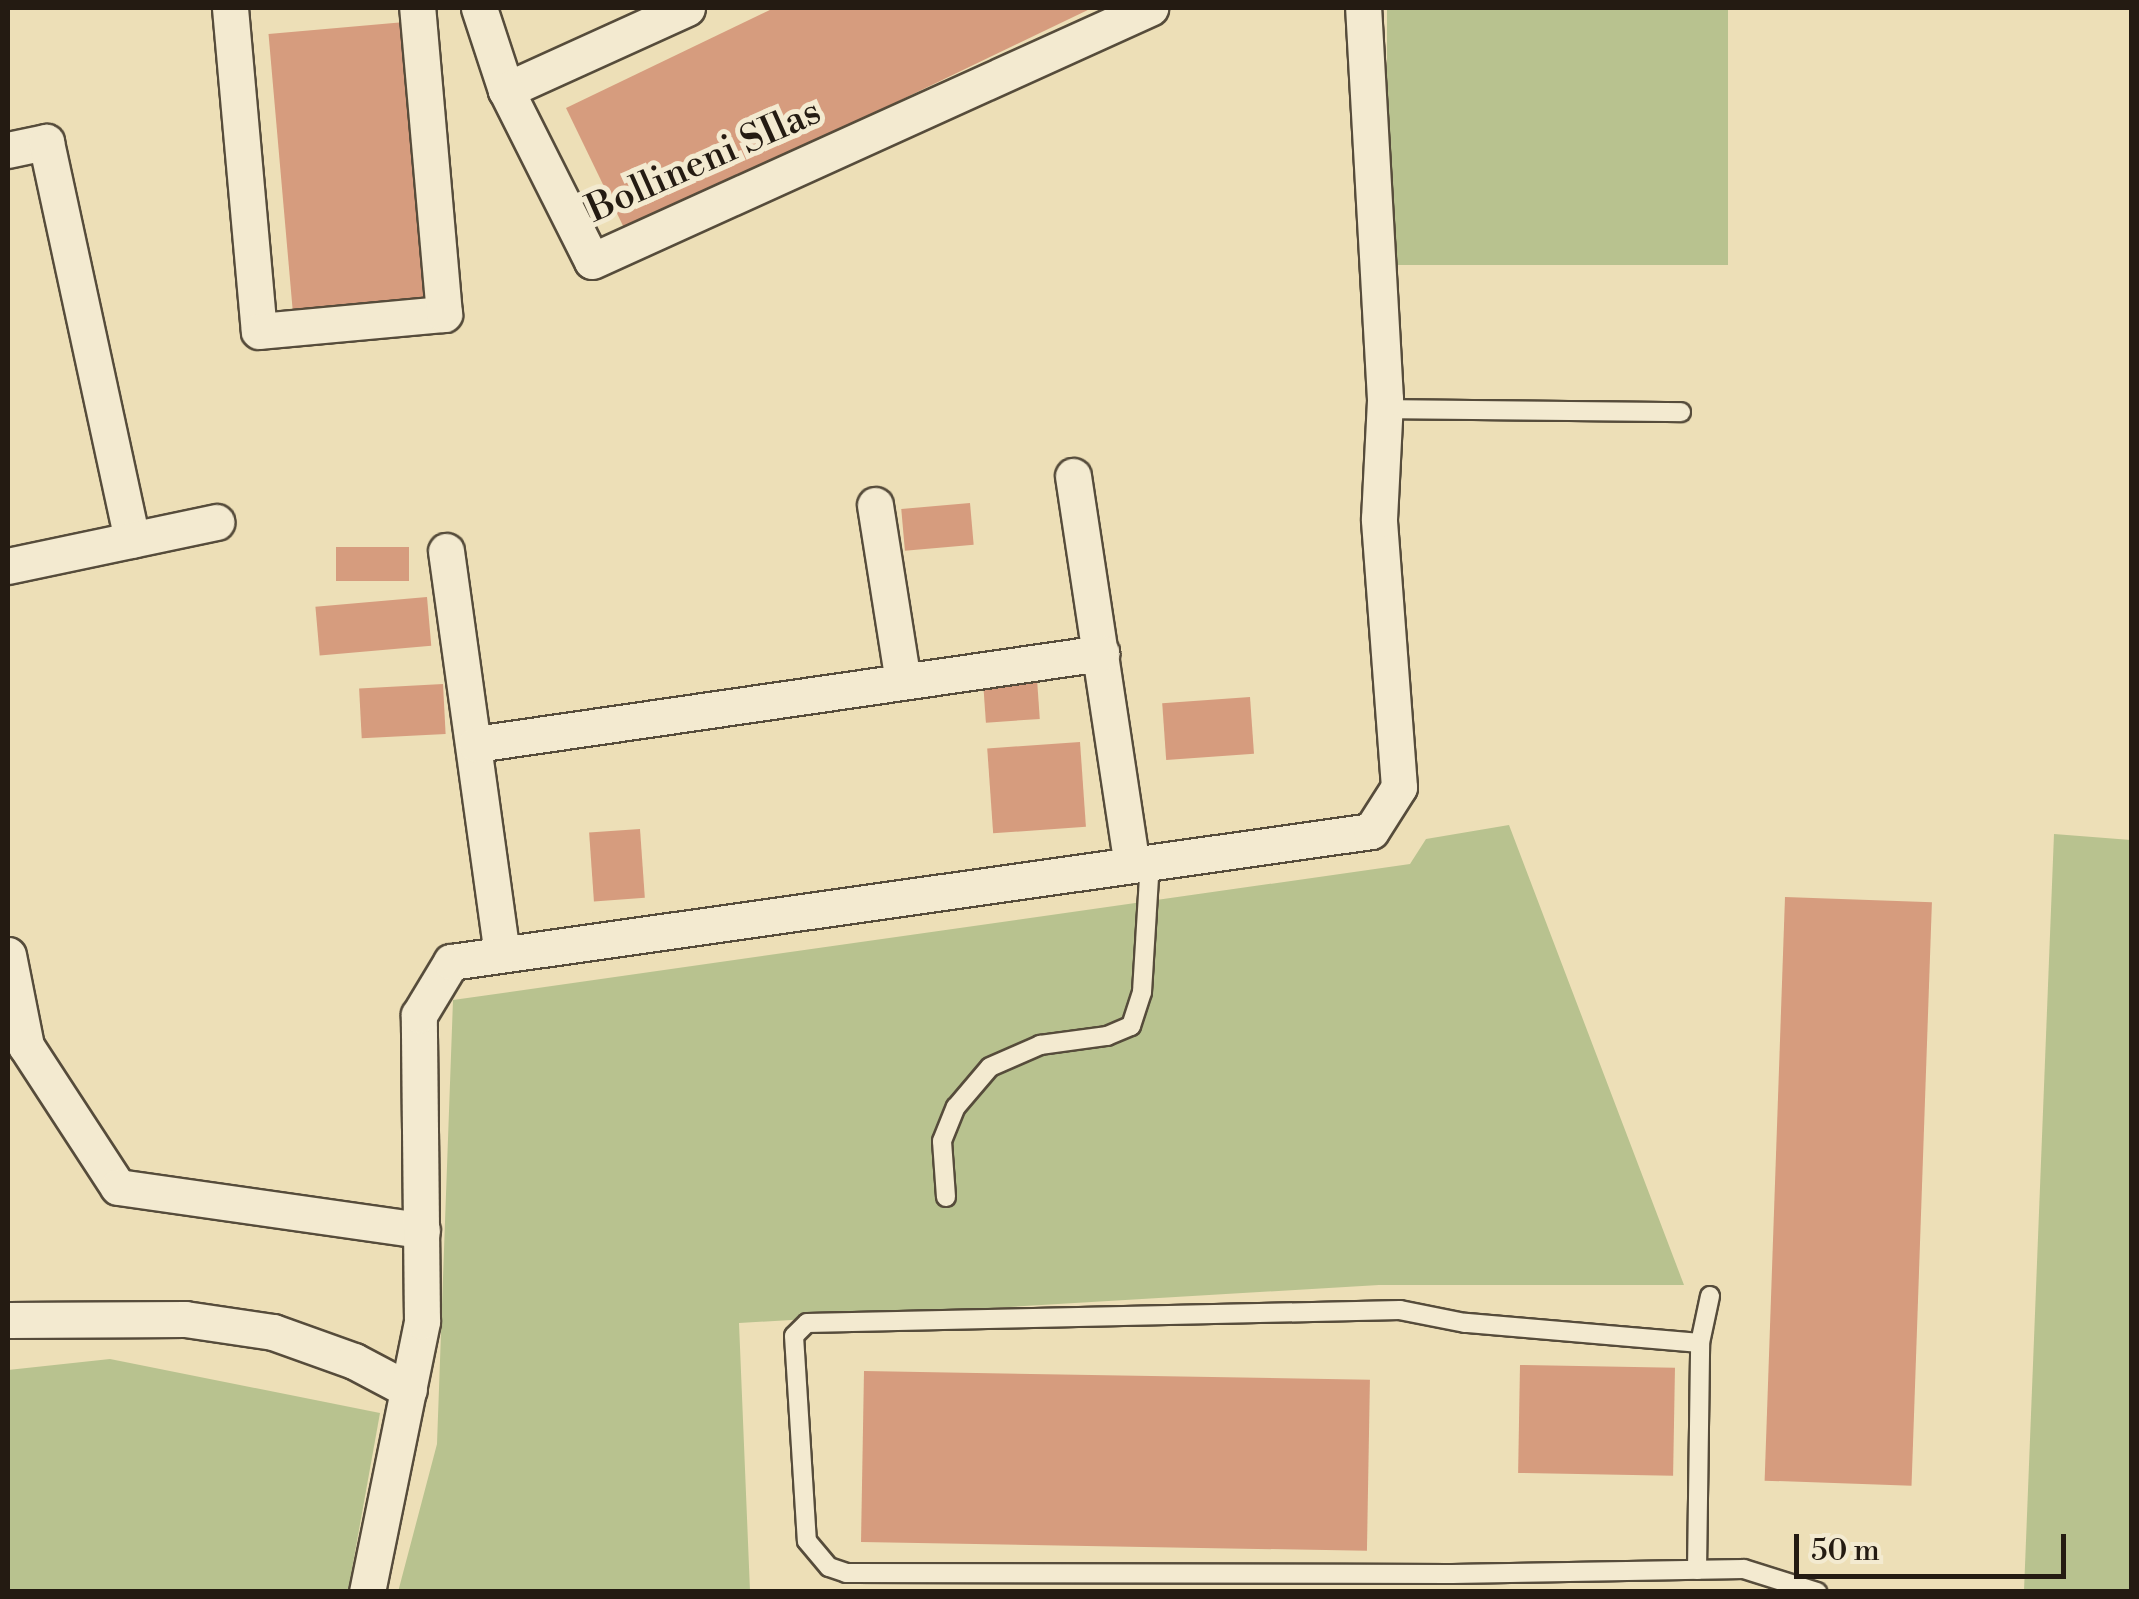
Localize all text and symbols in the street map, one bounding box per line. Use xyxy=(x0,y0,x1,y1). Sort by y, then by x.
street label: Bollineni SIlas xyxy=(580,89,828,233)
scale bar xyxy=(1799,1514,2072,1576)
text: 50 m xyxy=(1811,1532,1880,1570)

